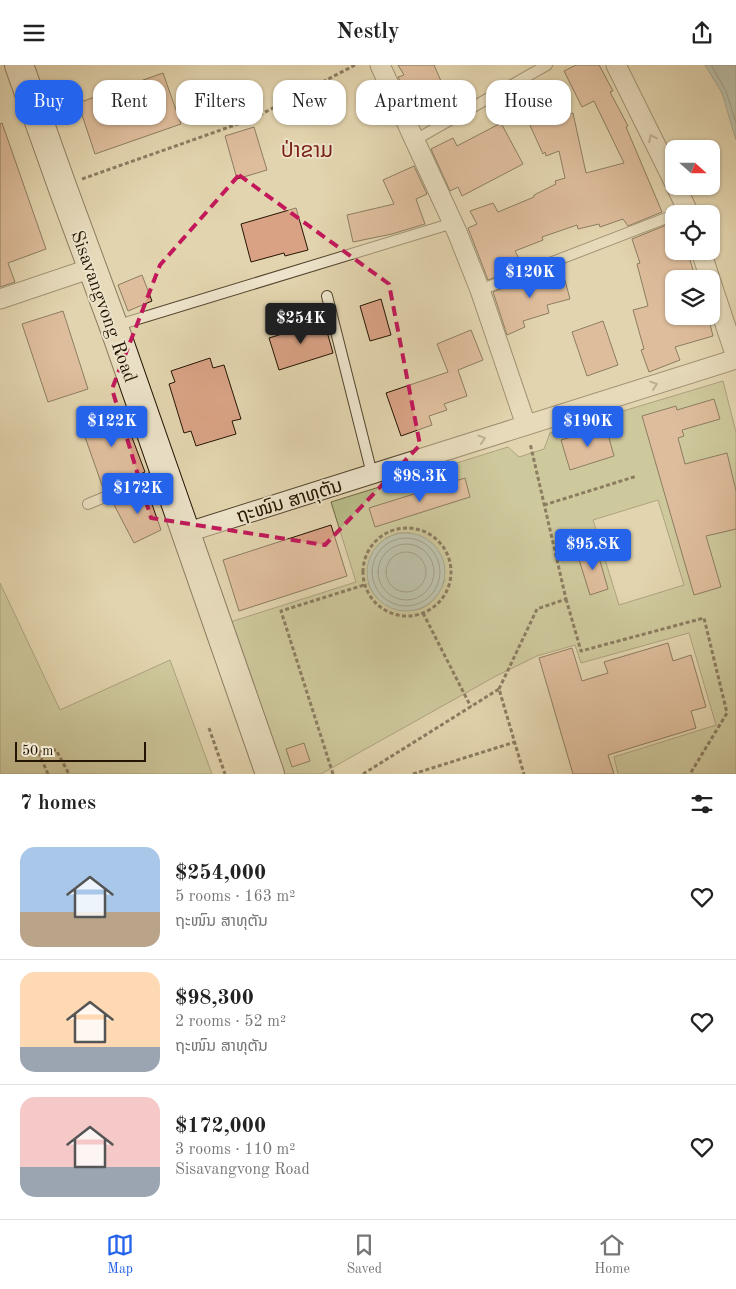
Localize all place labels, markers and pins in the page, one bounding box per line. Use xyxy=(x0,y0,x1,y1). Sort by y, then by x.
pin: $120K xyxy=(495,257,565,299)
pin: $254K xyxy=(266,303,336,345)
pin: $122K xyxy=(77,405,147,448)
pin: $190K xyxy=(553,405,623,448)
pin: $98.3K xyxy=(379,461,461,503)
pin: $172K xyxy=(103,473,173,515)
pin: $95.8K xyxy=(552,529,634,571)

